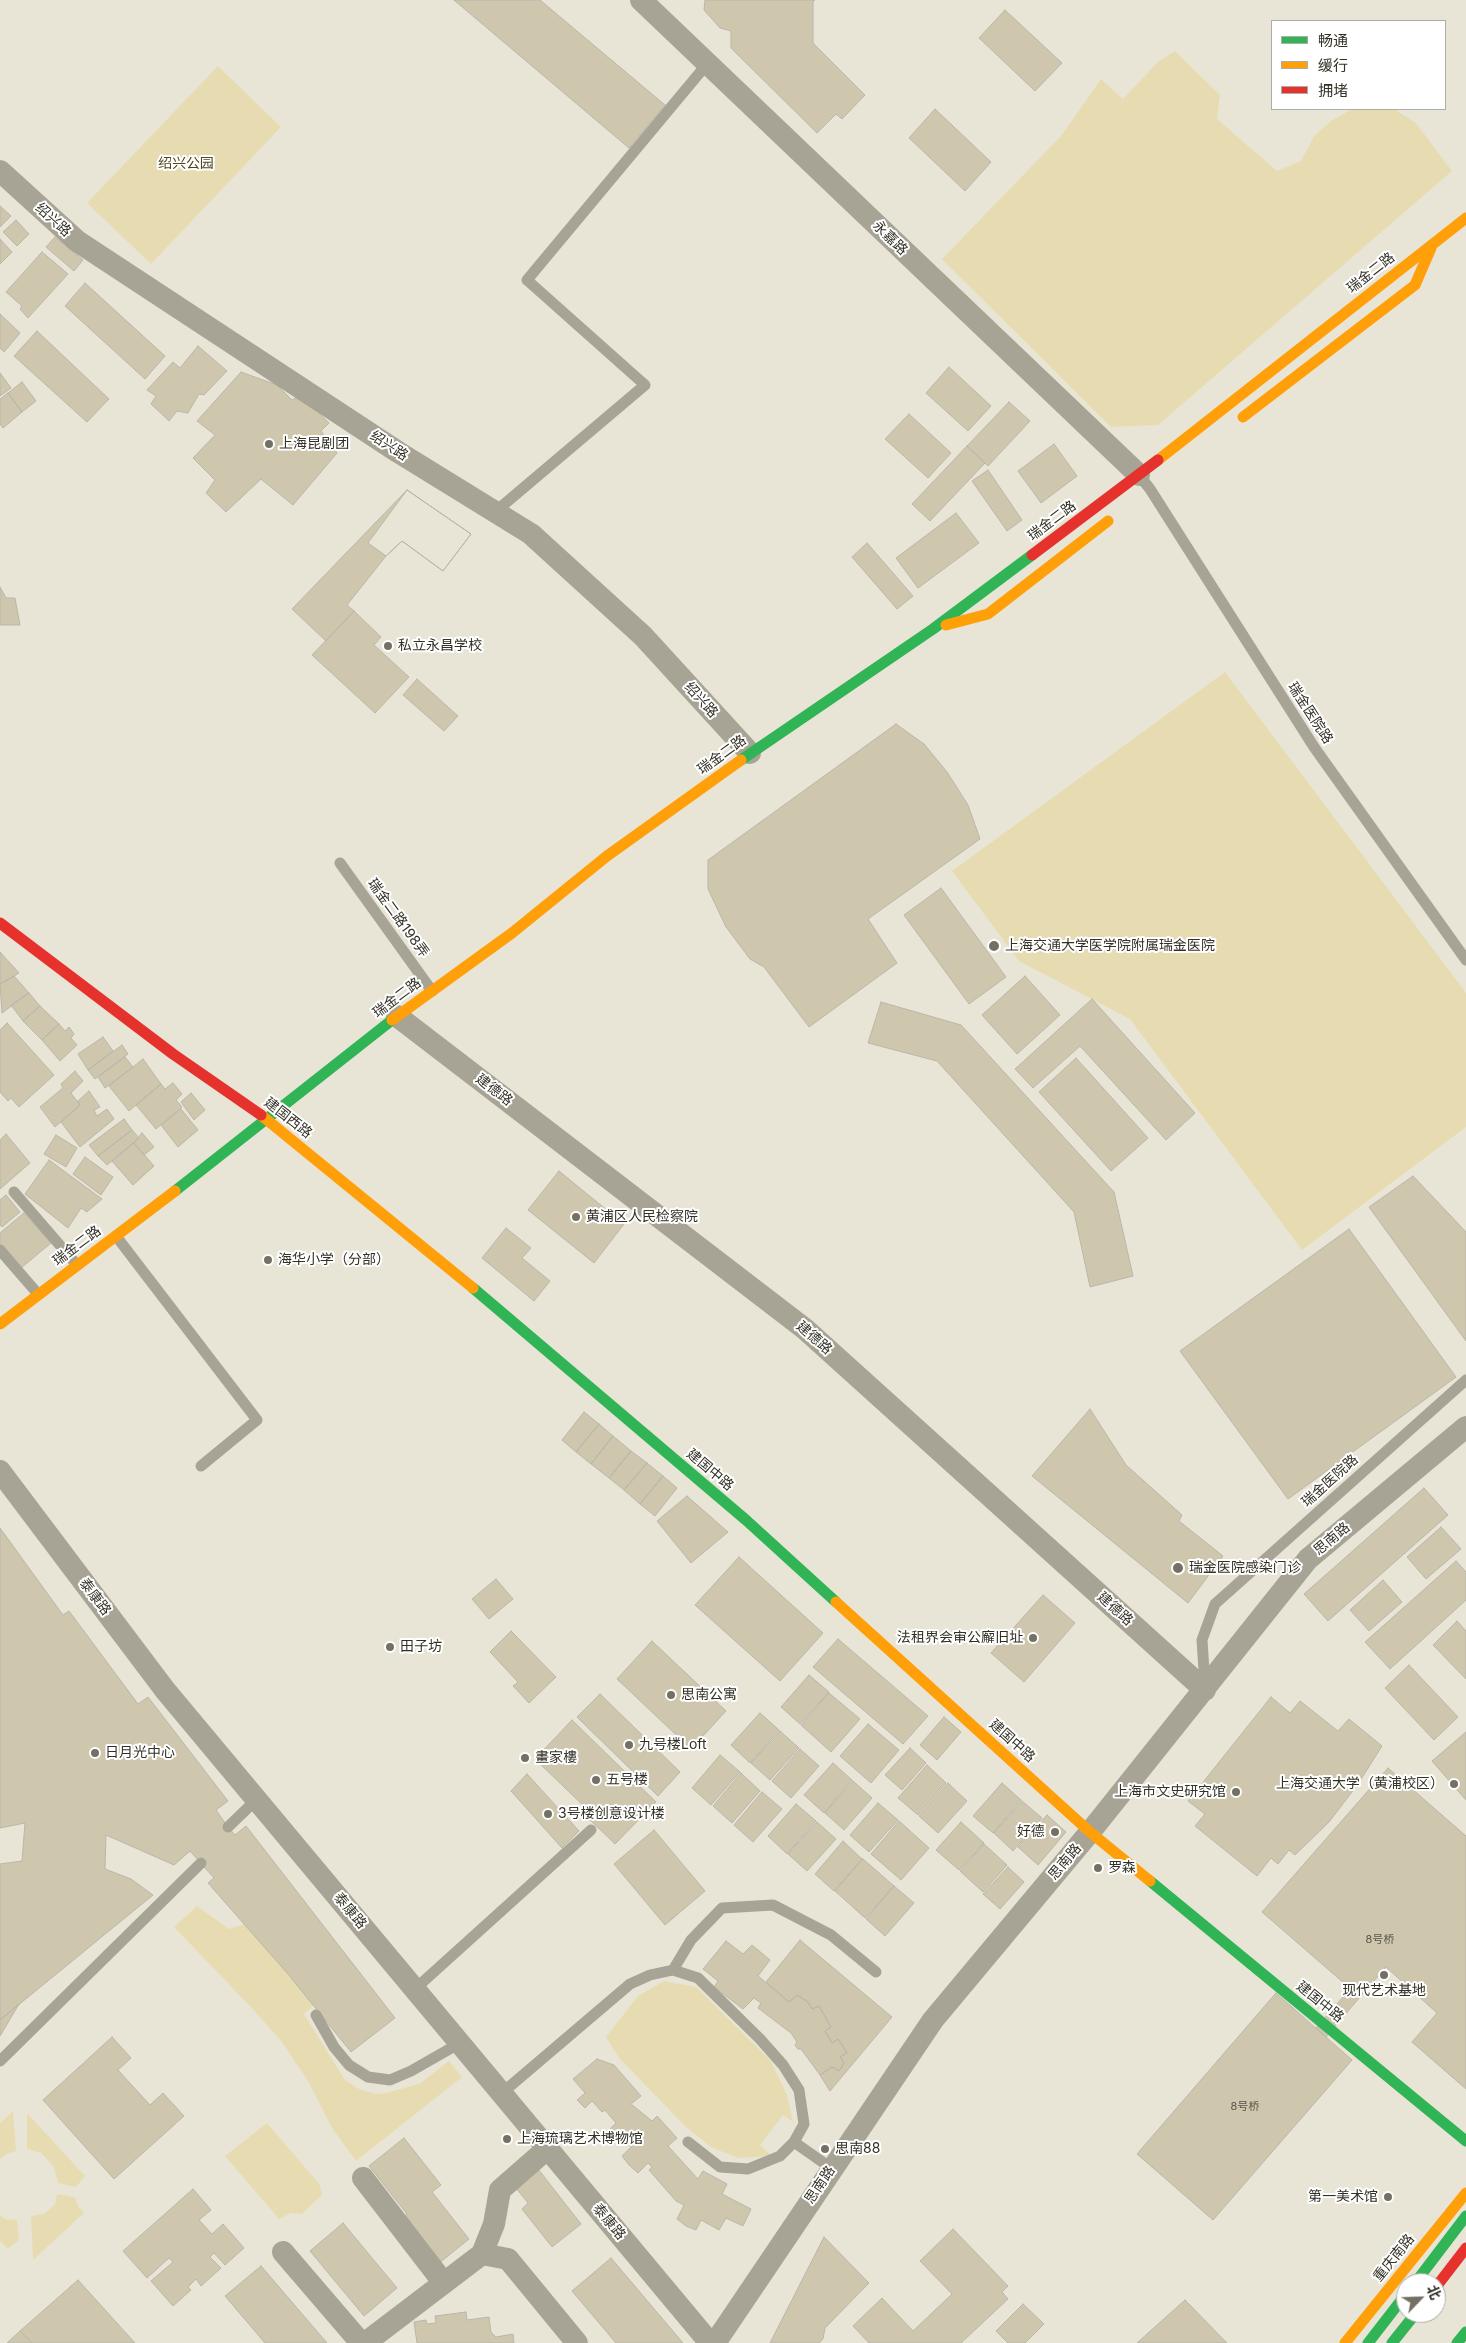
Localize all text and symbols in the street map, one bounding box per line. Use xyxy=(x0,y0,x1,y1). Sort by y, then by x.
legend xyxy=(1271,20,1446,110)
text: 畅通 xyxy=(1318,31,1348,50)
text: 缓行 xyxy=(1318,56,1348,75)
text: 拥堵 xyxy=(1318,81,1348,100)
park label: 绍兴公园 xyxy=(158,156,214,172)
street label: 绍兴路 xyxy=(32,200,74,240)
street label: 永嘉路 xyxy=(869,217,911,259)
street label: 瑞金二路 xyxy=(1344,249,1398,297)
street label: 绍兴路 xyxy=(367,428,411,464)
place label: 上海昆剧团 xyxy=(279,436,349,452)
marker: 上海昆剧团 xyxy=(263,438,275,450)
street label: 瑞金二路 xyxy=(1025,497,1079,545)
place label: 私立永昌学校 xyxy=(398,638,482,654)
marker: 私立永昌学校 xyxy=(382,640,394,652)
street label: 绍兴路 xyxy=(681,679,721,721)
street label: 瑞金医院路 xyxy=(1284,679,1336,747)
street label: 瑞金二路 xyxy=(694,732,750,778)
street label: 瑞金二路198弄 xyxy=(364,875,432,961)
place label: 上海交通大学医学院附属瑞金医院 xyxy=(1005,938,1215,954)
marker: 上海交通大学医学院附属瑞金医院 xyxy=(987,939,1001,953)
street label: 瑞金二路 xyxy=(370,974,424,1022)
street label: 建德路 xyxy=(472,1070,516,1110)
street label: 建国西路 xyxy=(261,1094,315,1142)
place label: 黄浦区人民检察院 xyxy=(586,1209,698,1225)
marker: 黄浦区人民检察院 xyxy=(570,1211,582,1223)
street label: 瑞金二路 xyxy=(50,1222,104,1270)
place label: 海华小学（分部） xyxy=(278,1252,390,1268)
marker: 海华小学（分部） xyxy=(262,1254,274,1266)
street label: 建德路 xyxy=(793,1318,835,1358)
street label: 建国中路 xyxy=(683,1446,737,1494)
street label: 瑞金医院路 xyxy=(1298,1451,1362,1511)
street label: 思南路 xyxy=(1311,1519,1353,1559)
place label: 瑞金医院感染门诊 xyxy=(1189,1560,1301,1576)
marker: 瑞金医院感染门诊 xyxy=(1171,1561,1185,1575)
street label: 泰康路 xyxy=(76,1575,114,1619)
street label: 建德路 xyxy=(1094,1589,1136,1629)
place label: 法租界会审公廨旧址 xyxy=(897,1630,1023,1646)
marker: 法租界会审公廨旧址 xyxy=(1027,1632,1039,1644)
place label: 田子坊 xyxy=(400,1639,442,1655)
marker: 田子坊 xyxy=(384,1641,396,1653)
place label: 思南公寓 xyxy=(681,1687,737,1703)
marker: 思南公寓 xyxy=(665,1689,677,1701)
street label: 建国中路 xyxy=(986,1716,1038,1766)
place label: 九号楼Loft xyxy=(639,1737,707,1753)
marker: 九号楼Loft xyxy=(623,1739,635,1751)
place label: 日月光中心 xyxy=(105,1745,175,1761)
marker: 日月光中心 xyxy=(89,1747,101,1759)
place label: 畫家樓 xyxy=(535,1750,577,1766)
marker: 畫家樓 xyxy=(519,1752,531,1764)
place label: 五号楼 xyxy=(606,1772,648,1788)
marker: 五号楼 xyxy=(590,1774,602,1786)
place label: 上海交通大学（黄浦校区） xyxy=(1276,1776,1444,1792)
marker: 上海交通大学（黄浦校区） xyxy=(1448,1778,1460,1790)
place label: 上海市文史研究馆 xyxy=(1114,1784,1226,1800)
marker: 上海市文史研究馆 xyxy=(1230,1786,1242,1798)
place label: 3号楼创意设计楼 xyxy=(558,1806,665,1822)
marker: 3号楼创意设计楼 xyxy=(542,1808,554,1820)
place label: 好德 xyxy=(1017,1824,1045,1840)
marker: 好德 xyxy=(1049,1826,1061,1838)
street label: 思南路 xyxy=(1045,1841,1085,1883)
place label: 罗森 xyxy=(1108,1860,1136,1876)
marker: 罗森 xyxy=(1092,1862,1104,1874)
street label: 泰康路 xyxy=(330,1890,370,1932)
house number: 8号桥 xyxy=(1366,1933,1394,1947)
marker: 现代艺术基地 xyxy=(1378,1969,1390,1981)
street label: 建国中路 xyxy=(1293,1978,1347,2026)
place label: 现代艺术基地 xyxy=(1342,1983,1426,1999)
house number: 8号桥 xyxy=(1231,2100,1259,2114)
place label: 上海琉璃艺术博物馆 xyxy=(517,2131,643,2147)
marker: 上海琉璃艺术博物馆 xyxy=(501,2133,513,2145)
place label: 思南88 xyxy=(835,2141,880,2157)
marker: 思南88 xyxy=(819,2143,831,2155)
street label: 思南路 xyxy=(801,2163,839,2207)
place label: 第一美术馆 xyxy=(1308,2189,1378,2205)
marker: 第一美术馆 xyxy=(1382,2191,1394,2203)
street label: 泰康路 xyxy=(589,2201,629,2243)
street label: 重庆南路 xyxy=(1370,2231,1418,2285)
north arrow xyxy=(1396,2273,1446,2323)
text: 北 xyxy=(1424,2282,1445,2302)

